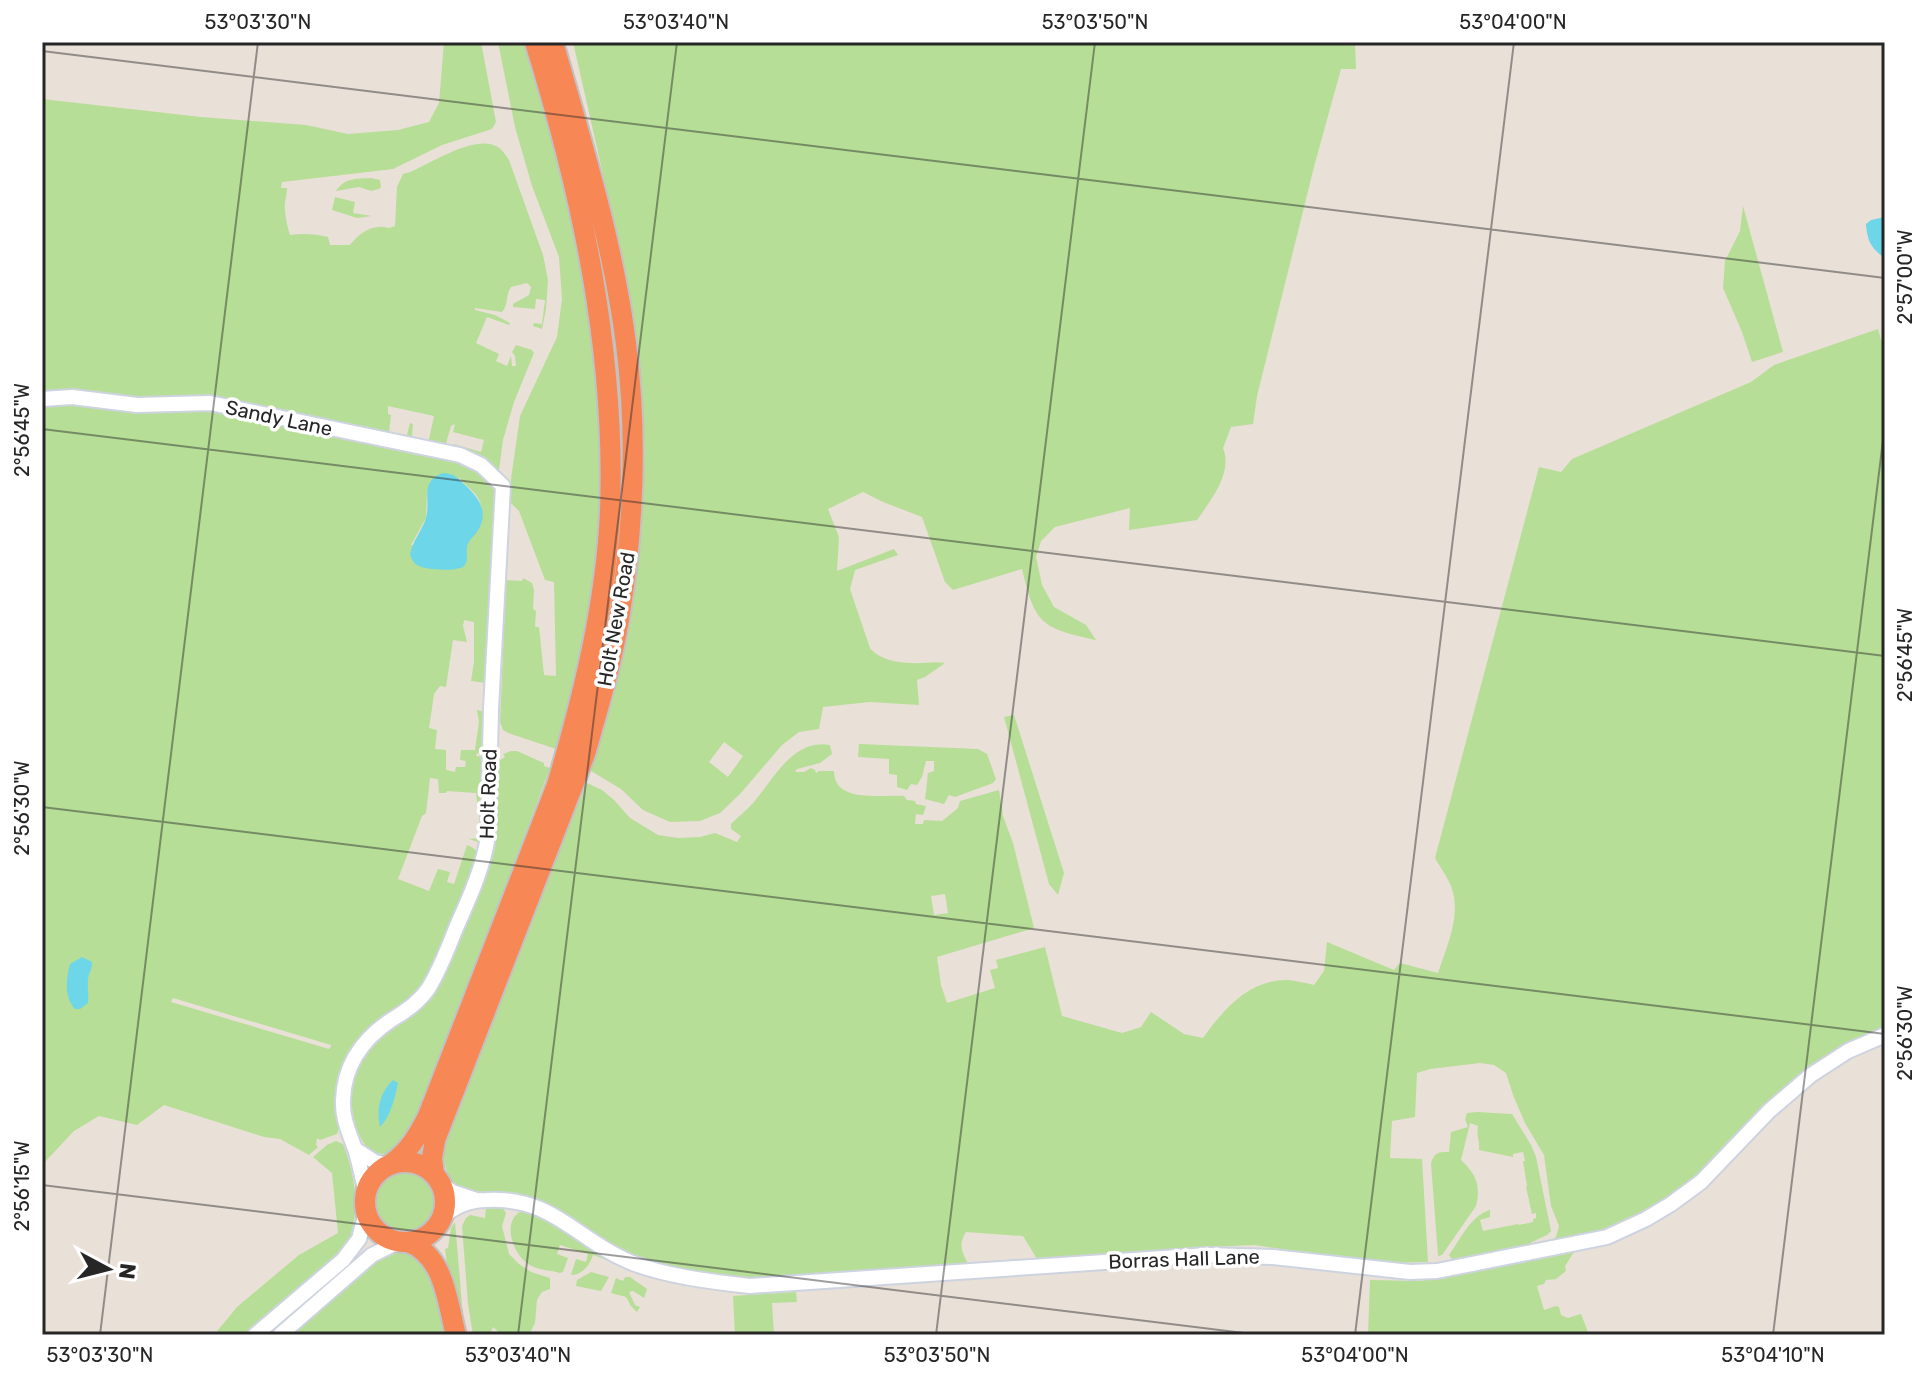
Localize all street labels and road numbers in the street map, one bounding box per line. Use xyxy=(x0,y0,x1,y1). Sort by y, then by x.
street label: Sandy Lane xyxy=(223,395,335,441)
street label: Holt New Road xyxy=(592,550,640,688)
street label: Holt Road xyxy=(474,748,502,840)
street label: Borras Hall Lane xyxy=(1108,1244,1260,1274)

